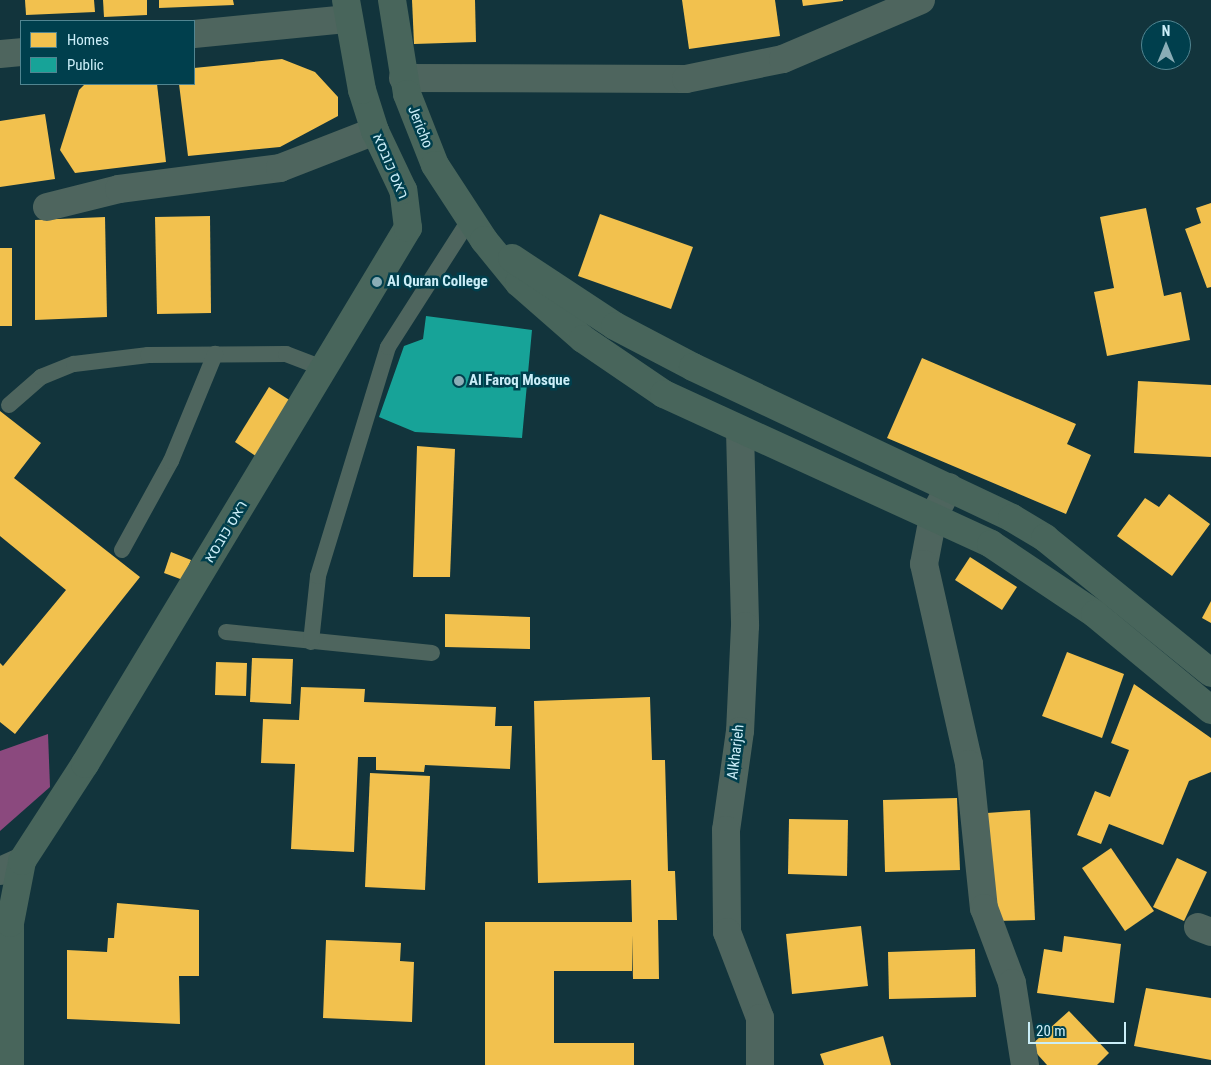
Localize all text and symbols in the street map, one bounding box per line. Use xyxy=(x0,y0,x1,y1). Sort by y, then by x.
legend xyxy=(20,20,195,85)
north arrow xyxy=(1141,20,1191,70)
text: N xyxy=(1162,23,1170,39)
text: Homes xyxy=(67,31,109,49)
text: Public xyxy=(67,56,104,74)
street label: Jericho xyxy=(403,103,437,151)
street label: ראס כובסא xyxy=(368,130,412,202)
place label: Al Quran College xyxy=(387,273,488,291)
marker: Al Quran College xyxy=(371,276,383,288)
place label: Al Faroq Mosque xyxy=(469,372,570,390)
marker: Al Faroq Mosque xyxy=(453,375,465,387)
street label: ראס כובסא xyxy=(200,498,252,566)
street label: Alkharjeh xyxy=(724,723,748,781)
scale bar xyxy=(1031,1012,1128,1044)
text: 20 m xyxy=(1036,1022,1066,1040)

